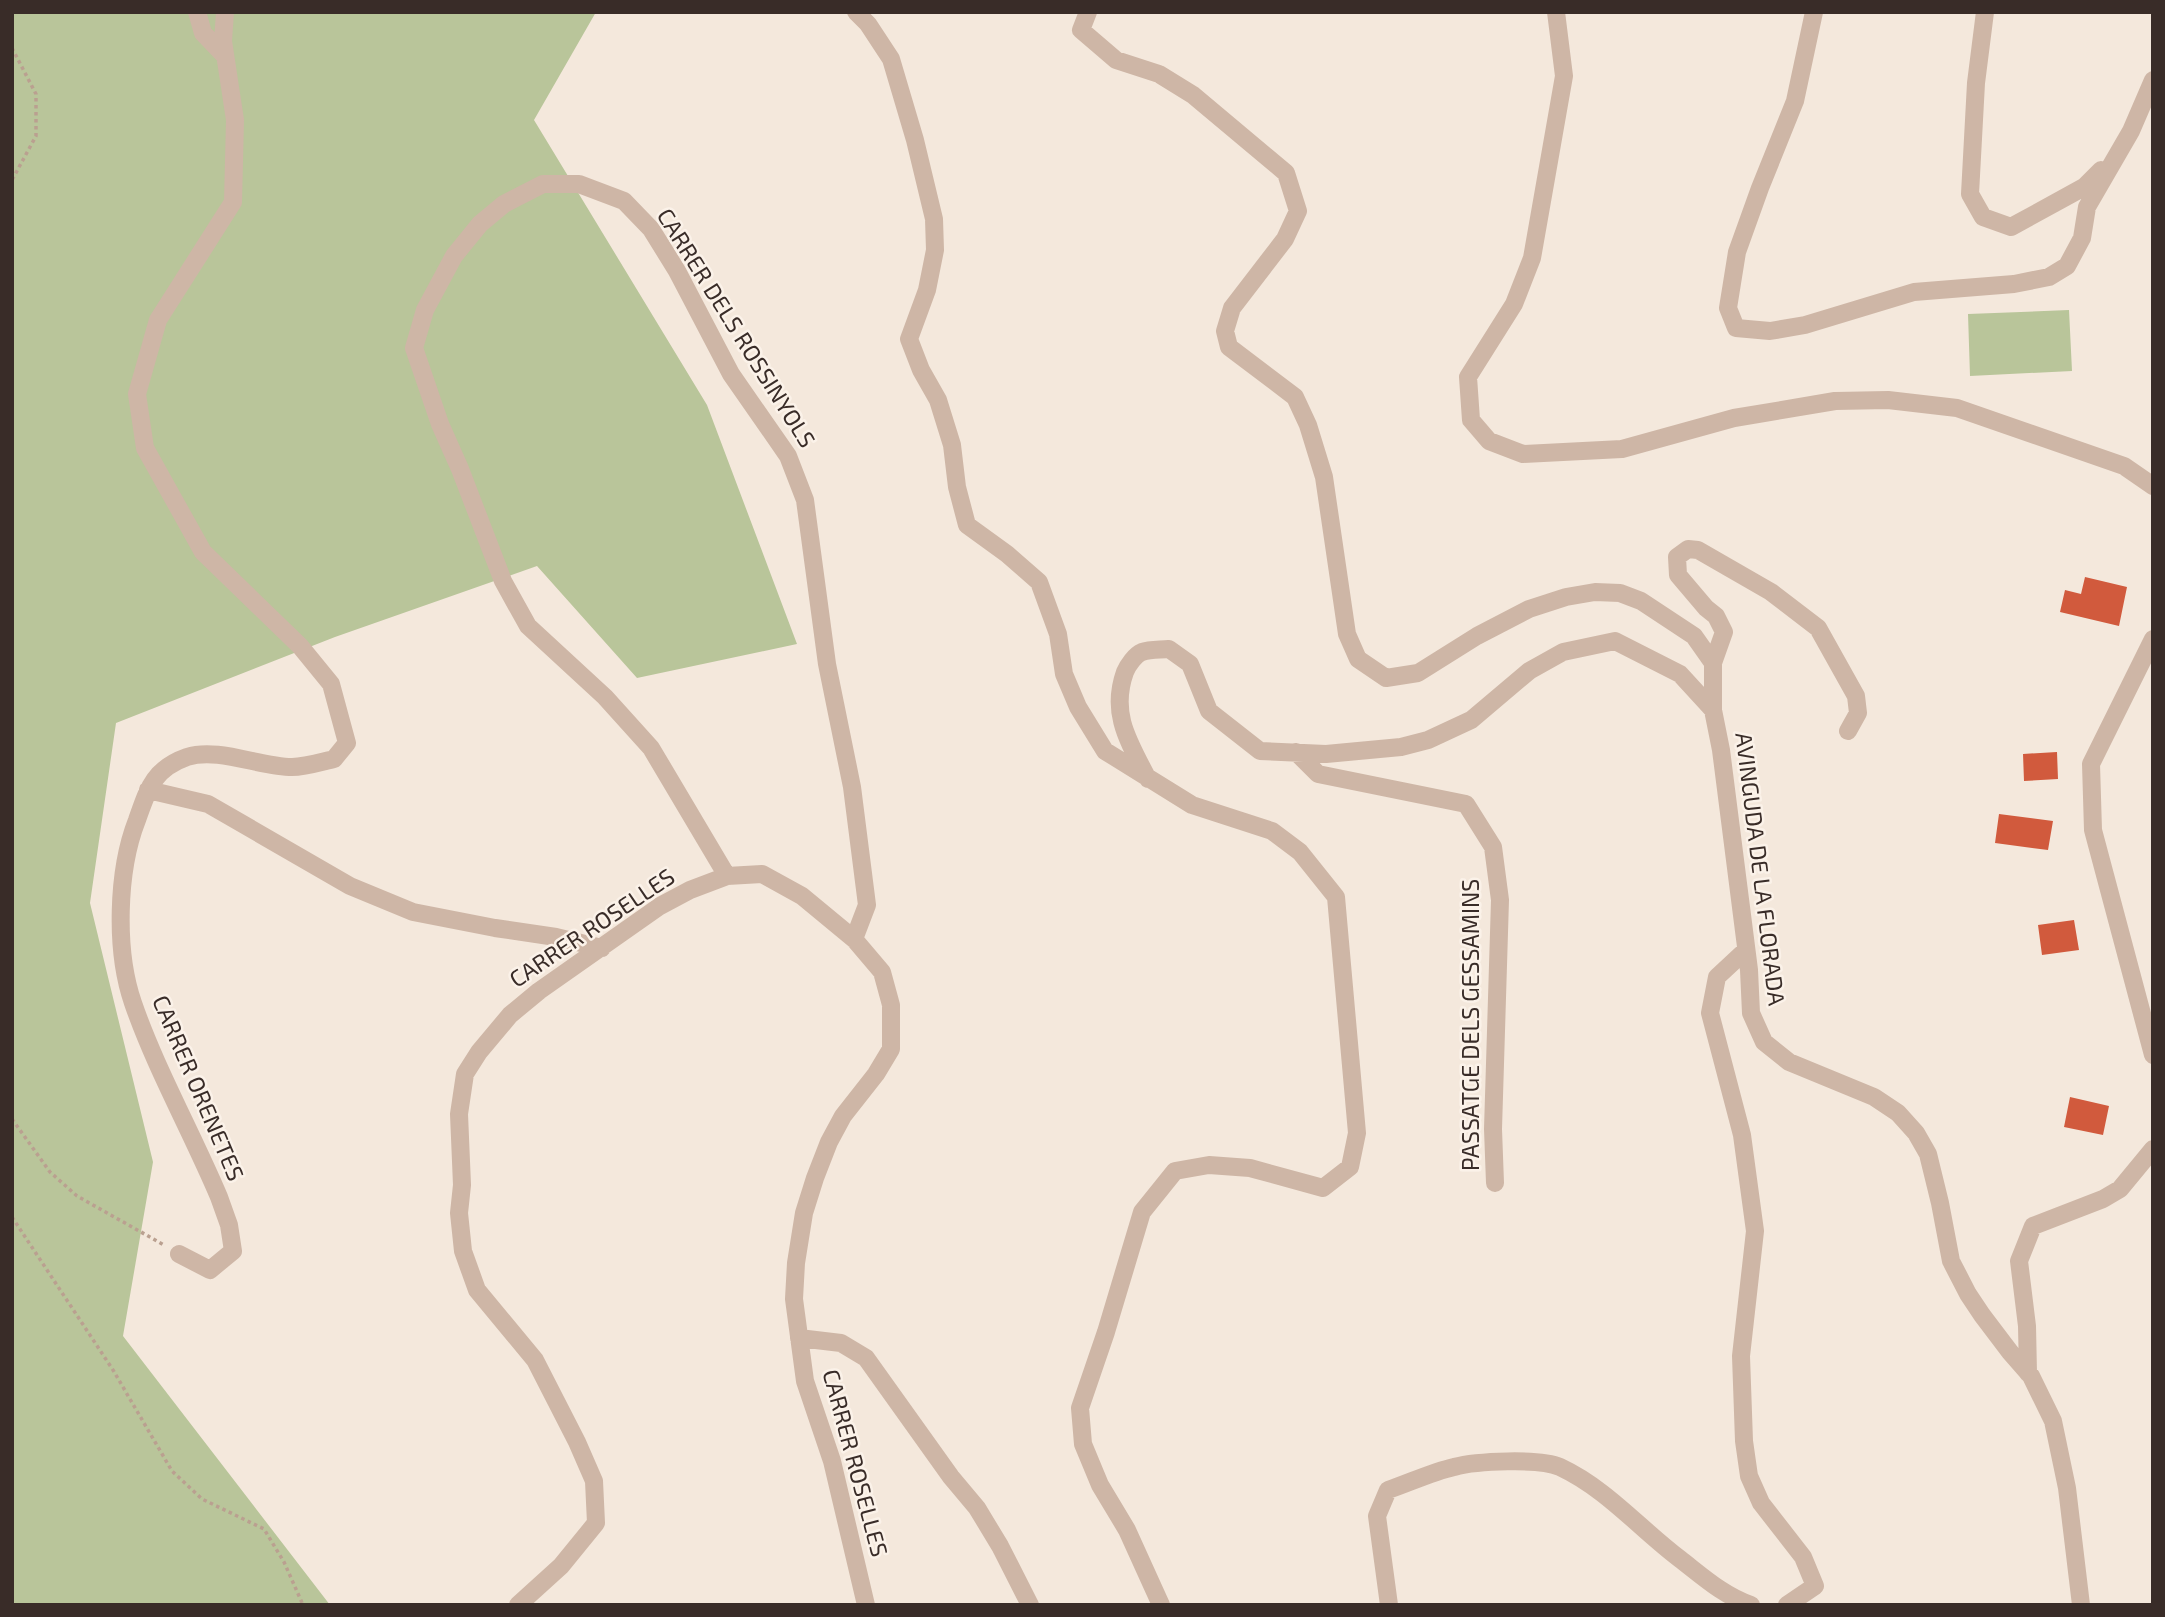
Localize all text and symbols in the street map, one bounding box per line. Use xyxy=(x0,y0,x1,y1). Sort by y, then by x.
street label: CARRER DELS ROSSINYOLS xyxy=(652,203,822,452)
street label: AVINGUDA DE LA FLORADA xyxy=(1730,731,1792,1008)
street label: CARRER ROSELLES xyxy=(504,862,679,993)
street label: PASSATGE DELS GESSAMINS xyxy=(1456,879,1484,1171)
street label: CARRER ORENETES xyxy=(147,991,251,1185)
street label: CARRER ROSELLES xyxy=(817,1366,894,1560)

